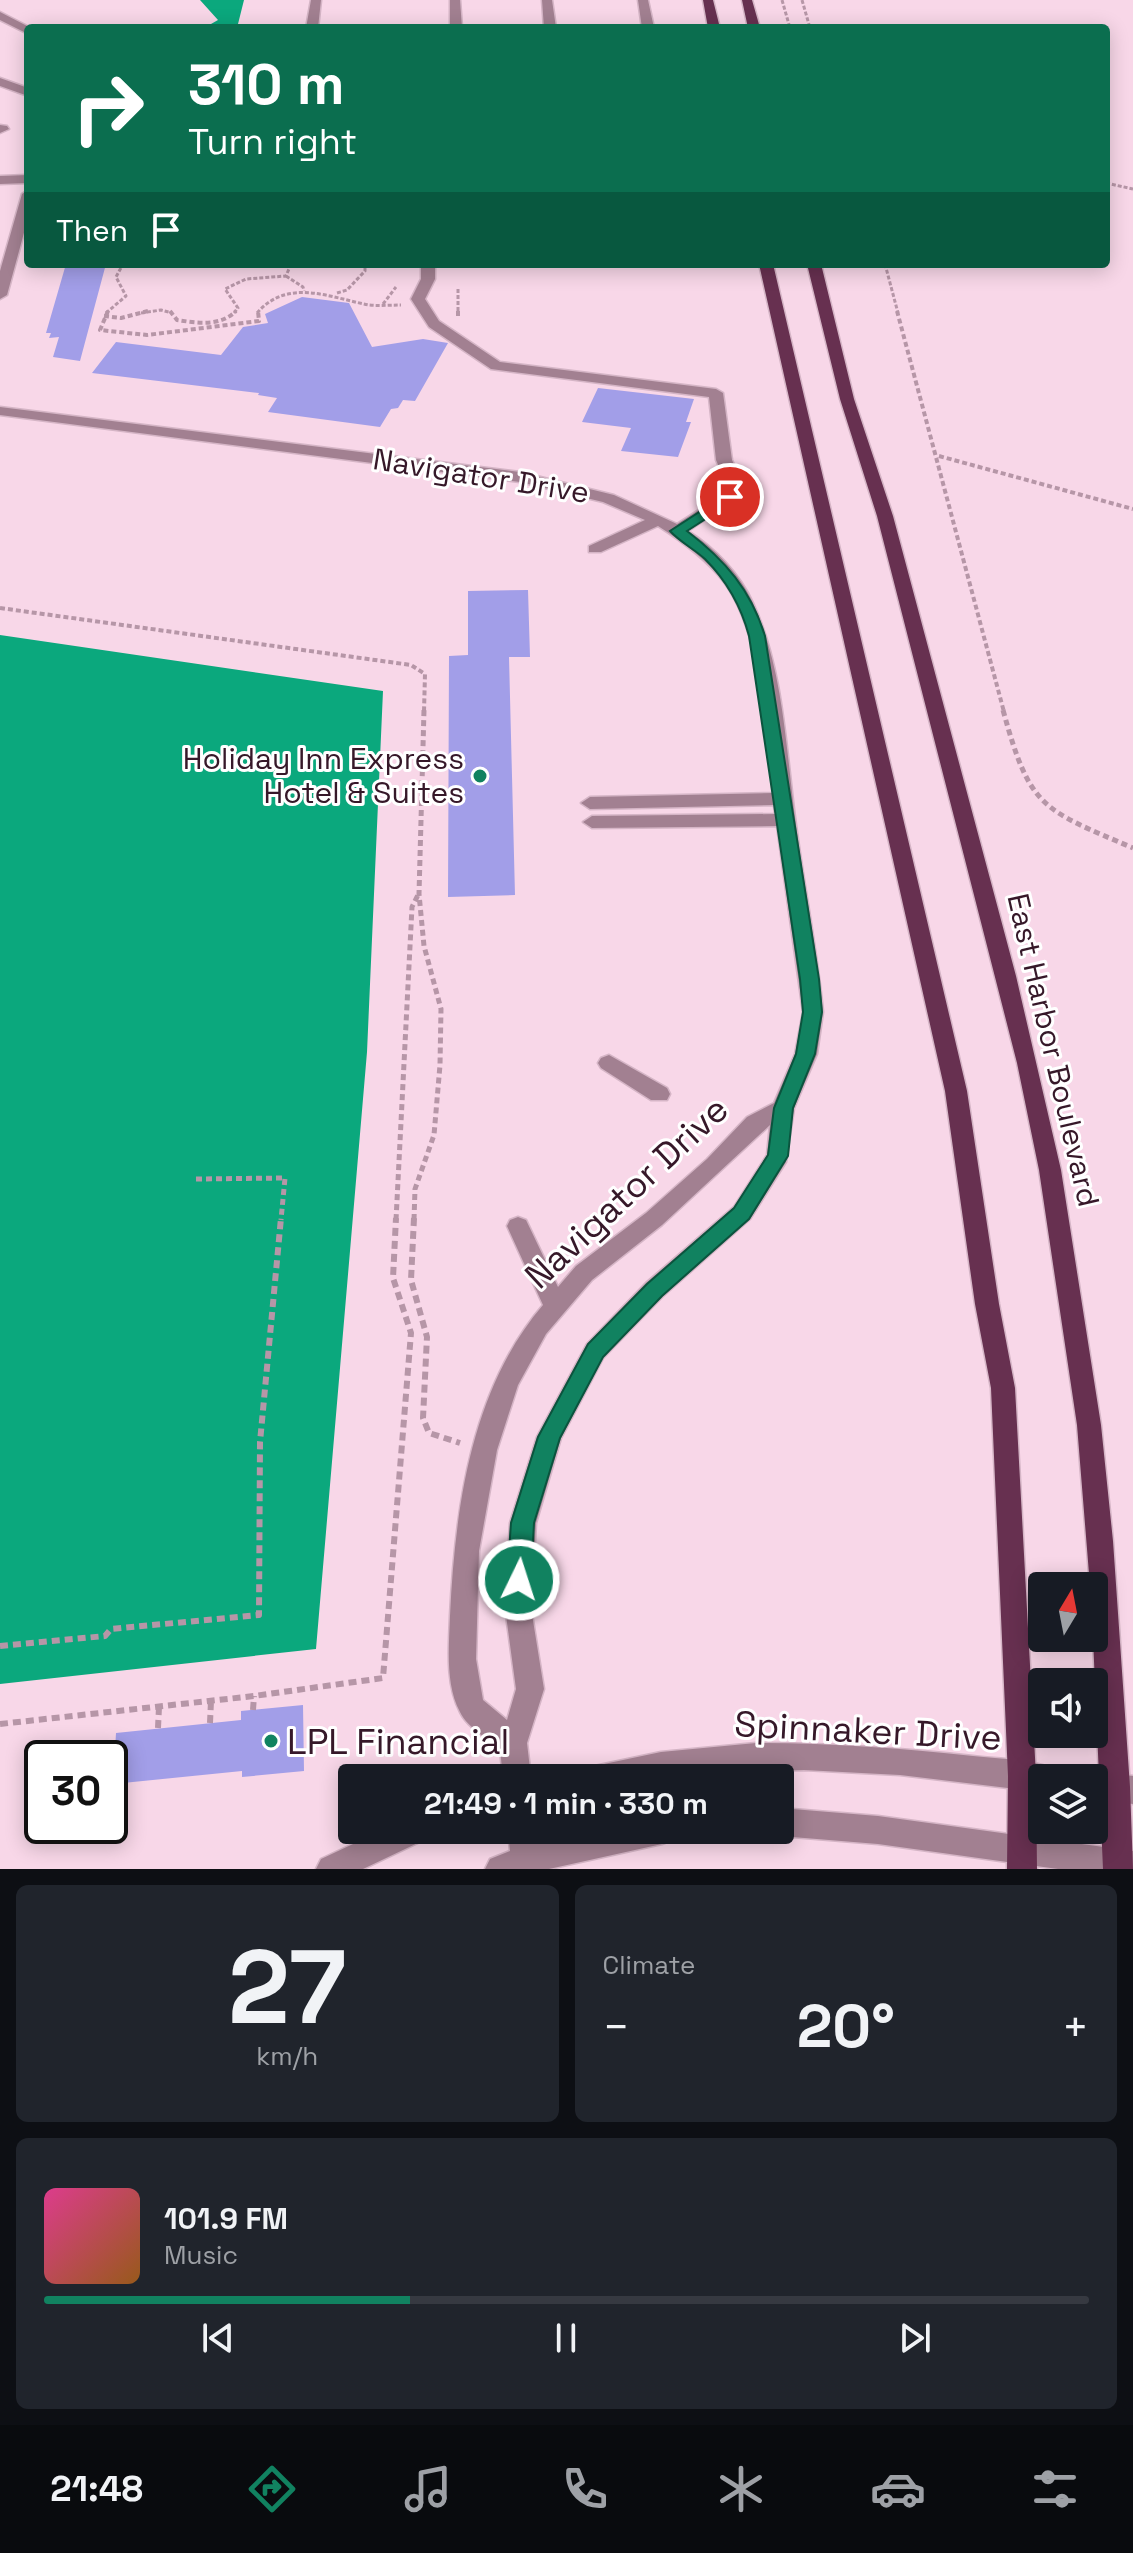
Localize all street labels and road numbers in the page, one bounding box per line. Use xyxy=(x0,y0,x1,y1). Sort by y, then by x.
street label: Navigator Drive xyxy=(370,439,592,512)
street label: East Harbor Boulevard xyxy=(998,889,1109,1210)
street label: Navigator Drive xyxy=(515,1087,738,1299)
street label: Spinnaker Drive xyxy=(733,1701,1003,1761)

